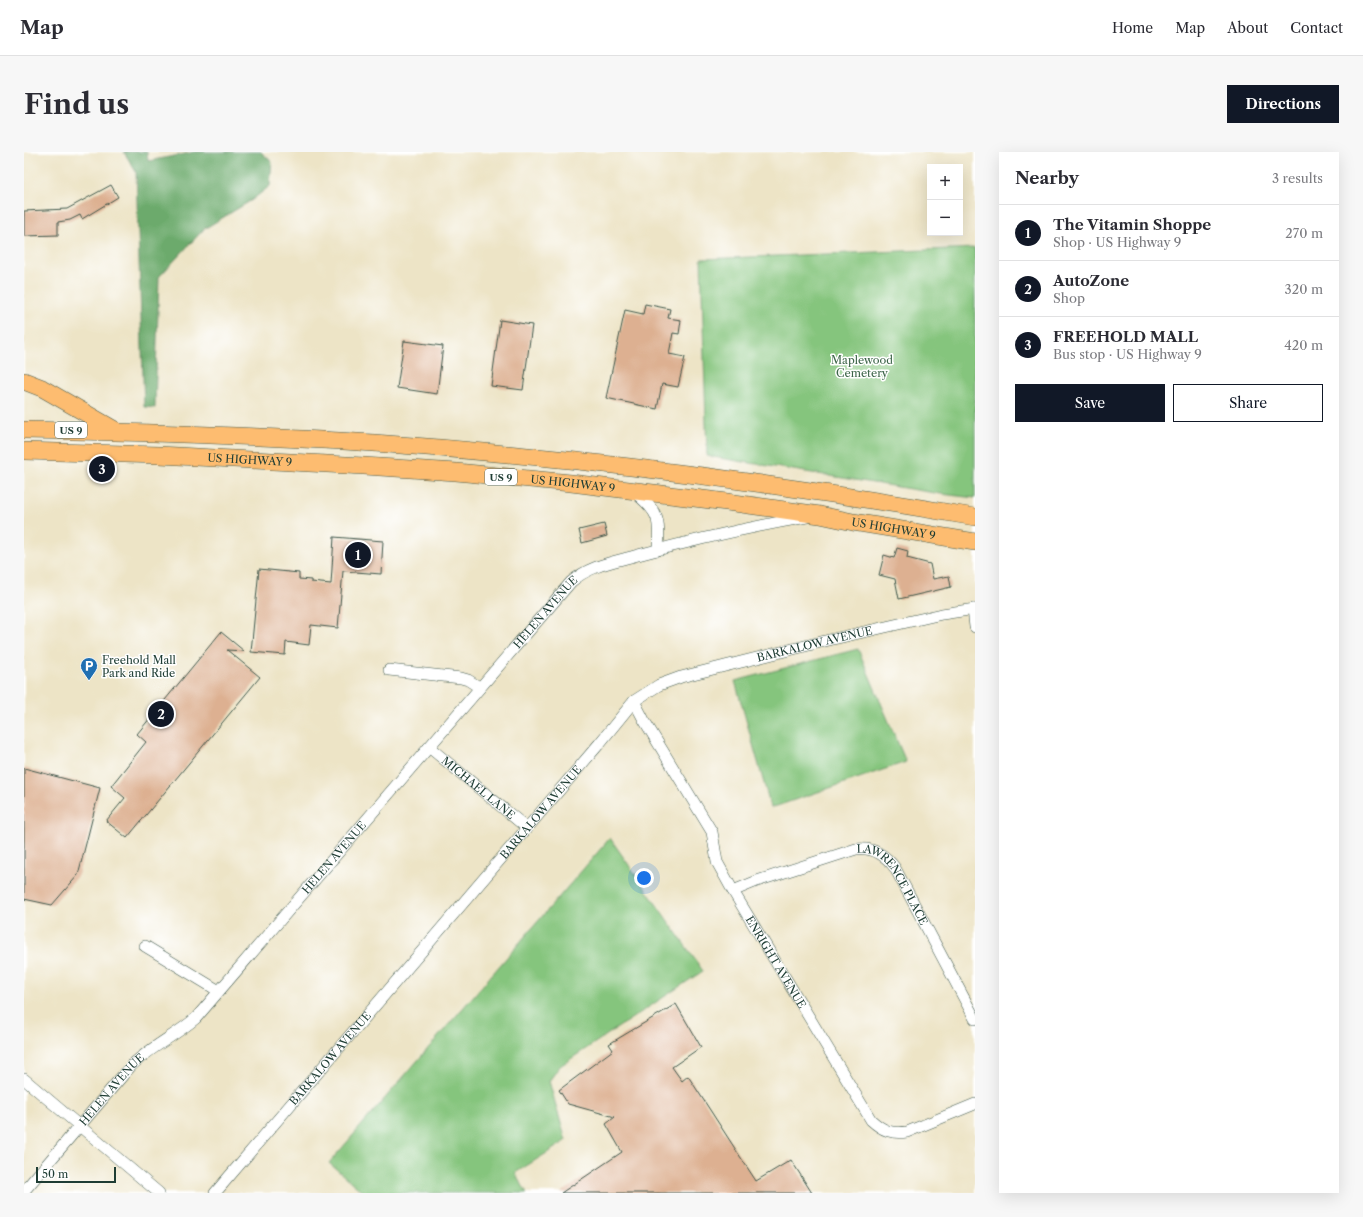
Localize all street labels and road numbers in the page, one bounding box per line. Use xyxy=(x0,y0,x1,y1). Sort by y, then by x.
road number: US 9 xyxy=(55,422,87,438)
street label: US HIGHWAY 9 xyxy=(207,451,293,469)
road number: US 9 xyxy=(485,469,517,485)
street label: US HIGHWAY 9 xyxy=(530,472,616,495)
street label: US HIGHWAY 9 xyxy=(851,515,937,542)
street label: HELEN AVENUE xyxy=(510,572,581,651)
street label: BARKALOW AVENUE xyxy=(755,623,874,665)
street label: MICHAEL LANE xyxy=(439,753,518,822)
street label: BARKALOW AVENUE xyxy=(497,762,585,862)
street label: HELEN AVENUE xyxy=(299,818,369,897)
street label: LAWRENCE PLACE xyxy=(857,841,931,928)
street label: ENRIGHT AVENUE xyxy=(743,913,809,1011)
street label: BARKALOW AVENUE xyxy=(286,1009,374,1108)
street label: HELEN AVENUE xyxy=(76,1050,147,1128)

